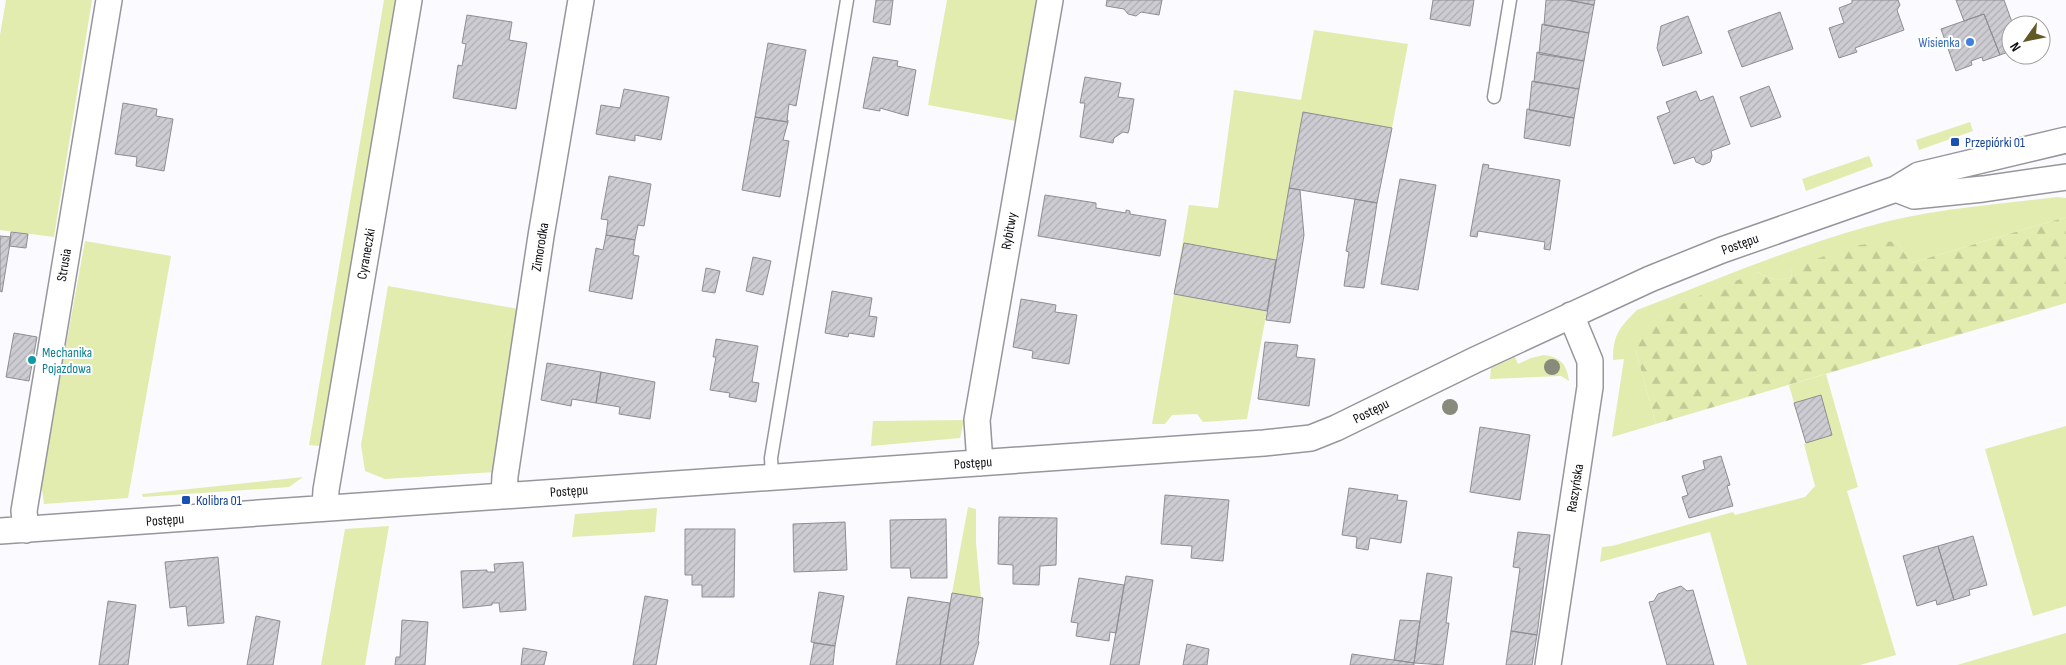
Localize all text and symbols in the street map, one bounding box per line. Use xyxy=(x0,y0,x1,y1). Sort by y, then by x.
north arrow xyxy=(2001,15,2051,65)
place label: Wisienka xyxy=(1918,34,1960,51)
marker: Wisienka xyxy=(1964,36,1976,48)
text: N xyxy=(2006,39,2025,55)
place label: Przepiórki 01 xyxy=(1965,134,2025,151)
marker: Przepiórki 01 xyxy=(1949,136,1961,148)
street label: Rybitwy xyxy=(997,210,1021,251)
street label: Zimorodka xyxy=(528,221,552,273)
street label: Cyraneczki xyxy=(353,227,379,281)
street label: Postępu xyxy=(1719,229,1761,259)
street label: Strusia xyxy=(53,247,75,283)
place label: Mechanika Pojazdowa xyxy=(42,344,92,377)
marker: Mechanika Pojazdowa xyxy=(26,354,38,366)
street label: Postępu xyxy=(1350,395,1392,427)
street label: Postępu xyxy=(953,453,993,473)
street label: Raszyńska xyxy=(1563,463,1587,513)
street label: Postępu xyxy=(549,481,589,501)
place label: Kolibra 01 xyxy=(196,492,242,509)
marker: Kolibra 01 xyxy=(180,494,192,506)
street label: Postępu xyxy=(145,510,185,530)

